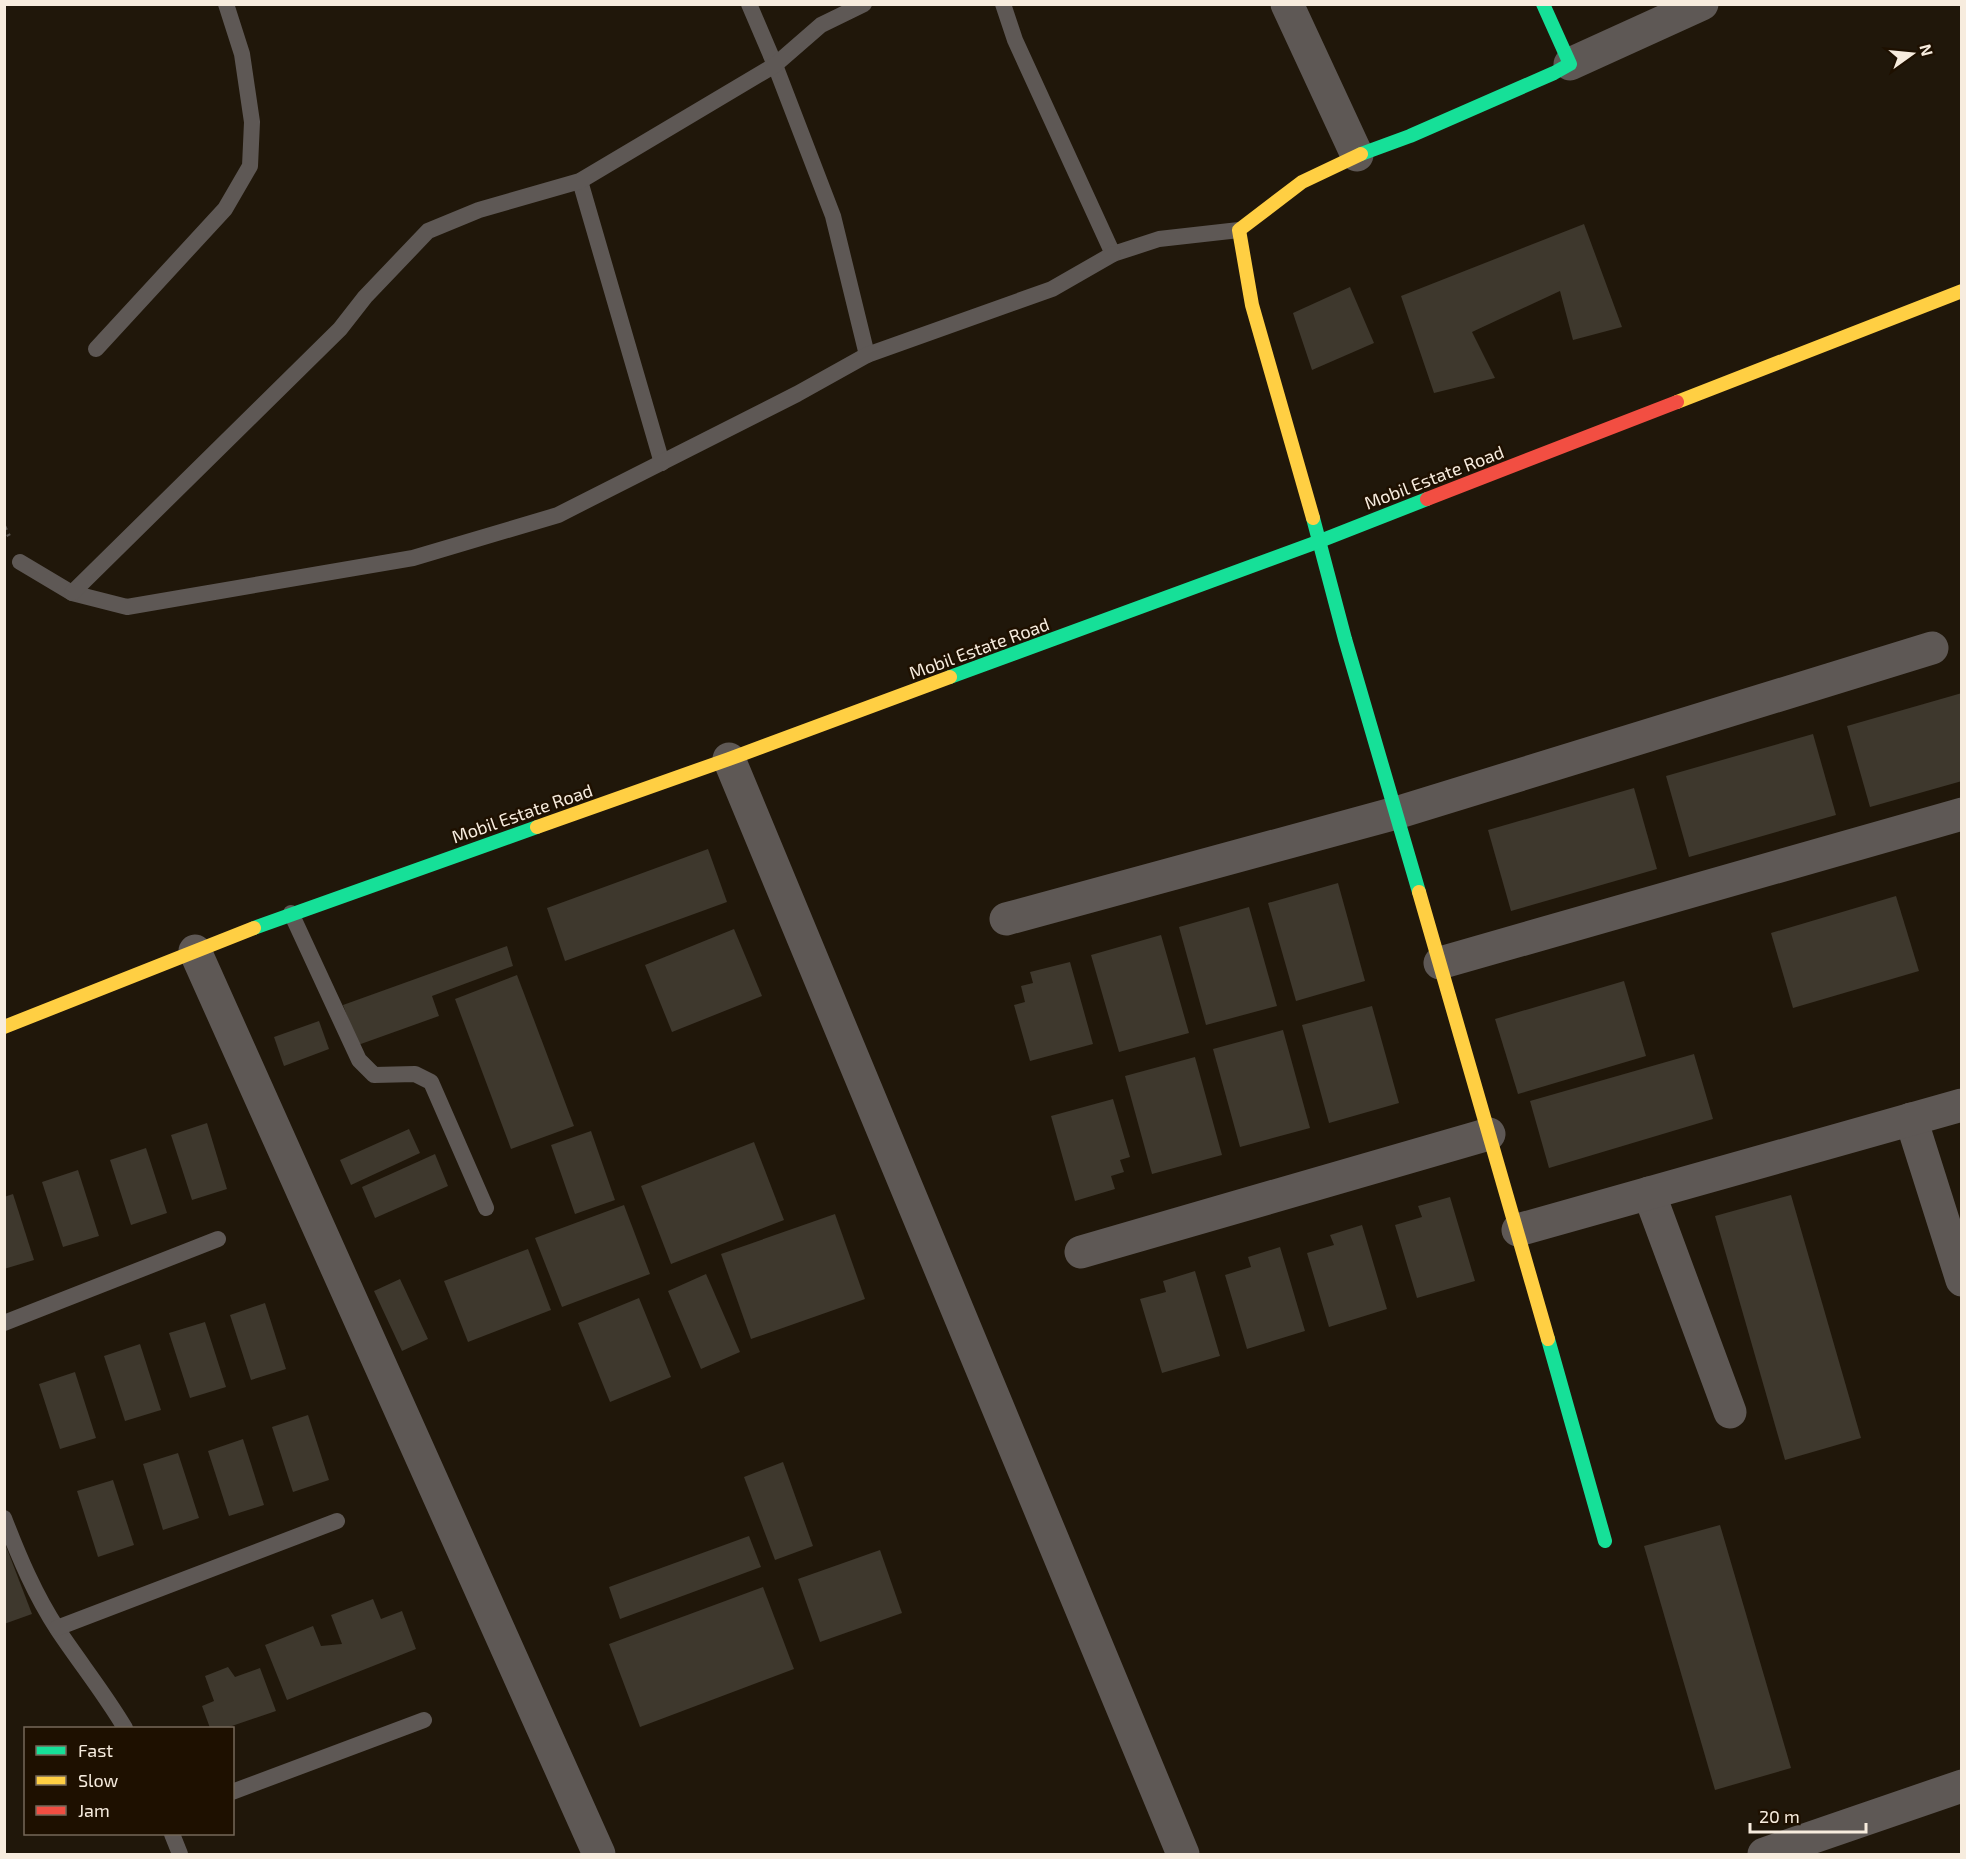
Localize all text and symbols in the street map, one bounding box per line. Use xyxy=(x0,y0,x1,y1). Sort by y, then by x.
north arrow xyxy=(1882,24,1942,84)
text: N xyxy=(1916,42,1938,58)
street label: Mobil Estate Road xyxy=(1361,440,1507,514)
street label: Mobil Estate Road xyxy=(906,612,1052,684)
street label: Mobil Estate Road xyxy=(449,779,595,847)
legend xyxy=(24,1727,234,1835)
text: Fast xyxy=(78,1739,113,1761)
text: Slow xyxy=(78,1769,119,1791)
scale bar xyxy=(1750,1796,1866,1834)
text: Jam xyxy=(78,1799,110,1821)
text: 20 m xyxy=(1759,1805,1800,1827)

